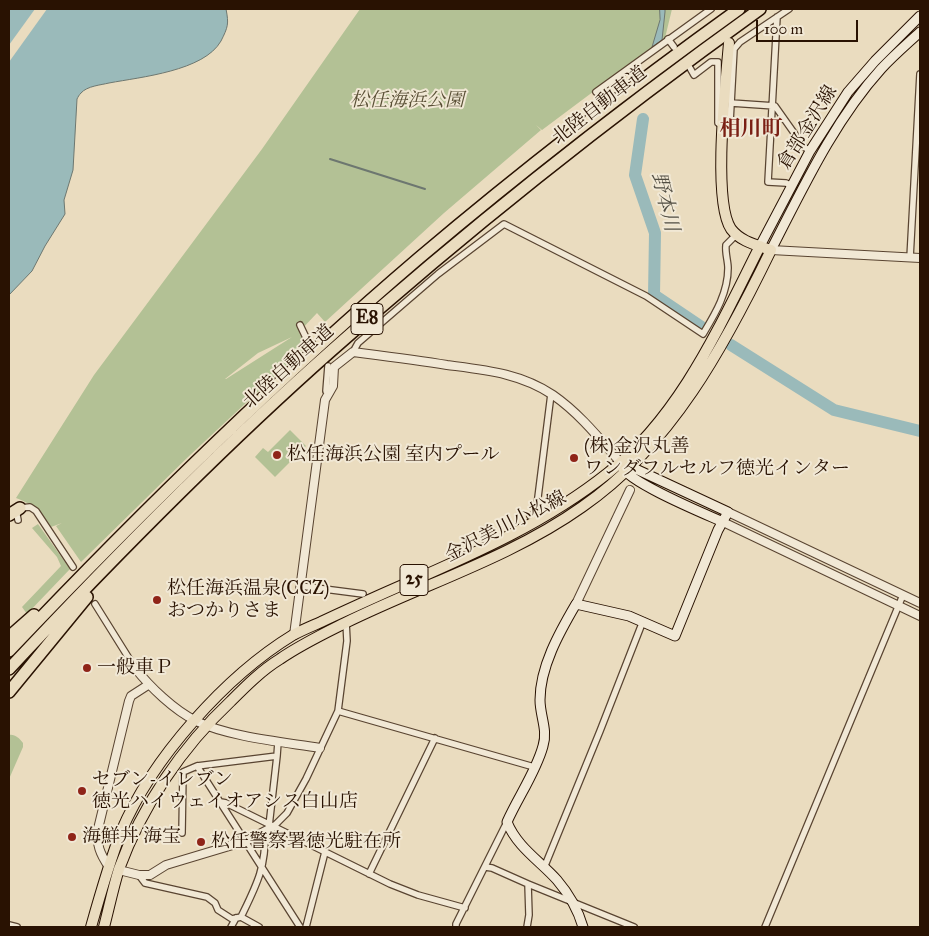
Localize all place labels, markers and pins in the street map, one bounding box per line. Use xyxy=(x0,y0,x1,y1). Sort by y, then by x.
place label: (株)金沢丸善 ワンダフルセルフ徳光インター xyxy=(584,436,850,480)
place label: 松任海浜公園 室内プール xyxy=(287,444,500,466)
marker: 松任海浜公園 室内プール xyxy=(271,449,283,461)
marker: (株)金沢丸善 ワンダフルセルフ徳光インター xyxy=(568,452,580,464)
place label: 松任海浜温泉(CCZ) おつかりさま xyxy=(167,578,329,622)
marker: 松任海浜温泉(CCZ) おつかりさま xyxy=(151,594,163,606)
place label: 一般車Ｐ xyxy=(97,657,173,679)
marker: 一般車Ｐ xyxy=(81,662,93,674)
place label: セブン-イレブン 徳光ハイウェイオアシス白山店 xyxy=(92,769,358,813)
marker: セブン-イレブン 徳光ハイウェイオアシス白山店 xyxy=(76,785,88,797)
place label: 海鮮丼 海宝 xyxy=(82,826,181,848)
marker: 海鮮丼 海宝 xyxy=(66,831,78,843)
place label: 松任警察署徳光駐在所 xyxy=(211,831,401,853)
marker: 松任警察署徳光駐在所 xyxy=(195,836,207,848)

